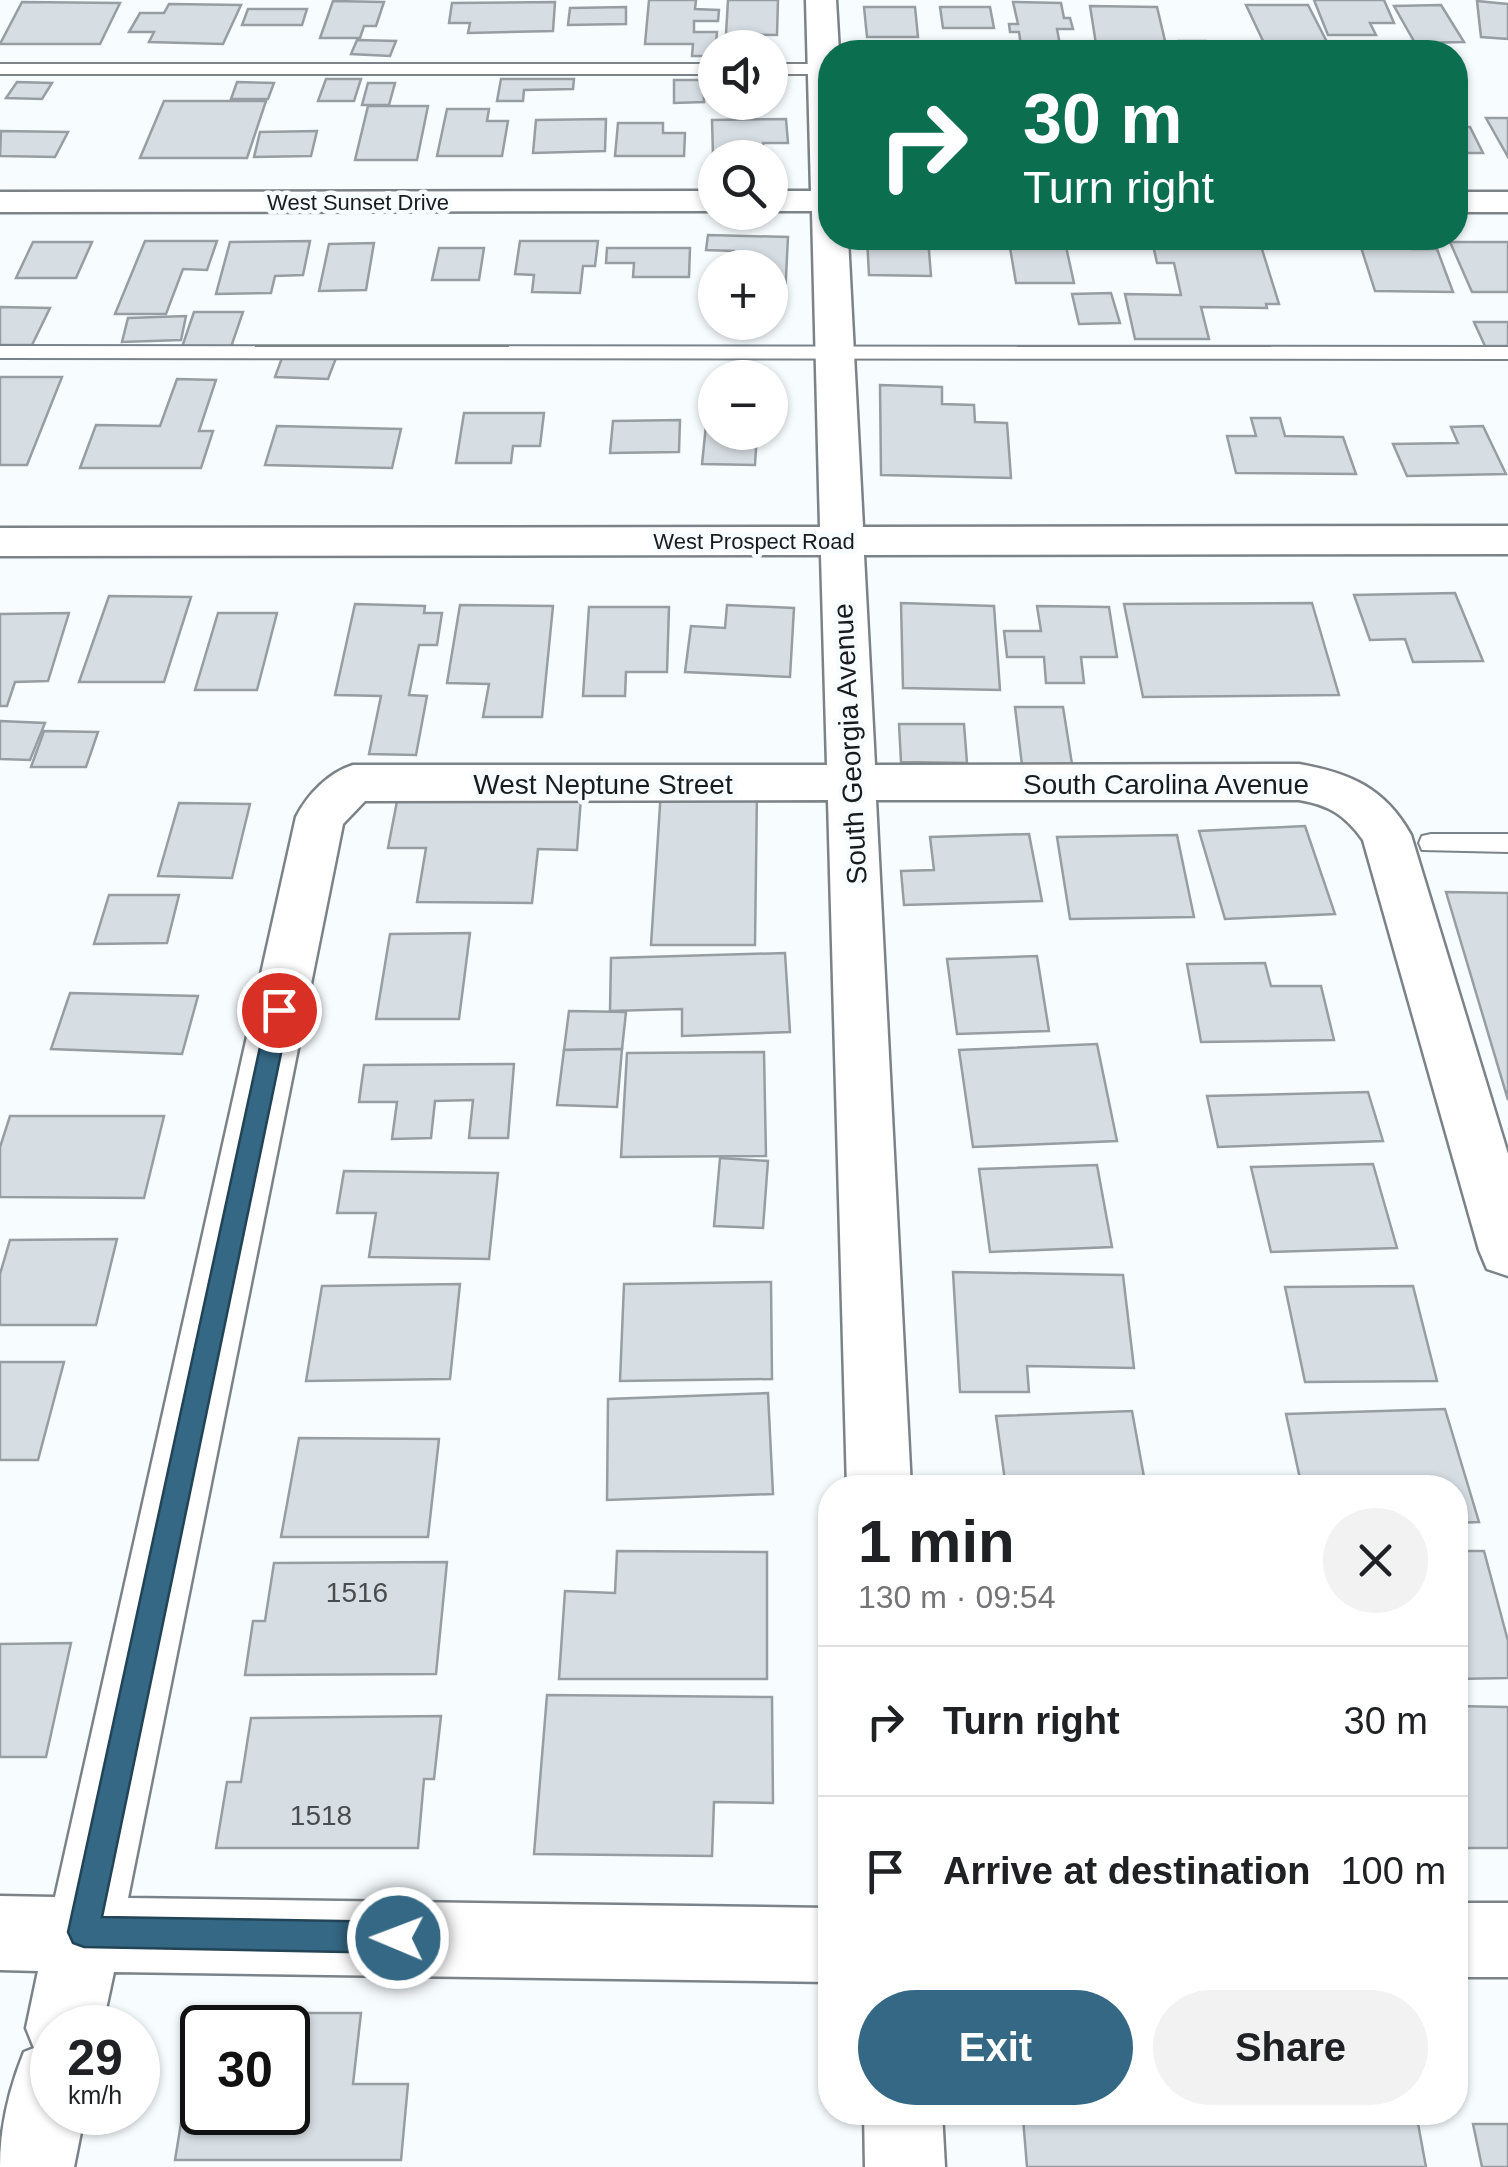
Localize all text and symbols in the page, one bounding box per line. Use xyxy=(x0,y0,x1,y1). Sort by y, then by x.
map controls xyxy=(698,30,788,450)
button: sound xyxy=(698,30,788,120)
icon: right xyxy=(858,80,988,210)
text: 30 m xyxy=(1023,80,1183,158)
button: search xyxy=(698,140,788,230)
text: Turn right xyxy=(1023,162,1214,213)
street label: West Sunset Drive xyxy=(267,190,449,215)
button: + xyxy=(698,250,788,340)
button: − xyxy=(698,360,788,450)
street label: West Prospect Road xyxy=(653,529,855,554)
street label: South Georgia Avenue xyxy=(827,603,873,885)
street label: West Neptune Street xyxy=(473,769,733,800)
street label: South Carolina Avenue xyxy=(1023,769,1309,800)
pin xyxy=(237,968,322,1053)
icon: arrive xyxy=(252,983,307,1038)
text: 1 min xyxy=(858,1508,1015,1575)
button: close xyxy=(1323,1508,1428,1613)
house number: 1516 xyxy=(326,1577,388,1608)
text: 130 m · 09:54 xyxy=(858,1579,1055,1615)
icon: right xyxy=(858,1694,913,1749)
text: Turn right xyxy=(943,1700,1120,1742)
text: 30 m xyxy=(1344,1700,1428,1742)
house number: 1518 xyxy=(290,1800,352,1831)
icon: arrive xyxy=(858,1844,913,1899)
text: Arrive at destination xyxy=(943,1850,1310,1892)
text: 100 m xyxy=(1340,1850,1446,1892)
position arrow xyxy=(346,1886,450,1990)
button: Exit xyxy=(858,1990,1133,2105)
button: Share xyxy=(1153,1990,1428,2105)
speed limit sign: 30 xyxy=(180,2005,310,2135)
text: 29 xyxy=(67,2030,123,2086)
text: km/h xyxy=(68,2081,122,2109)

